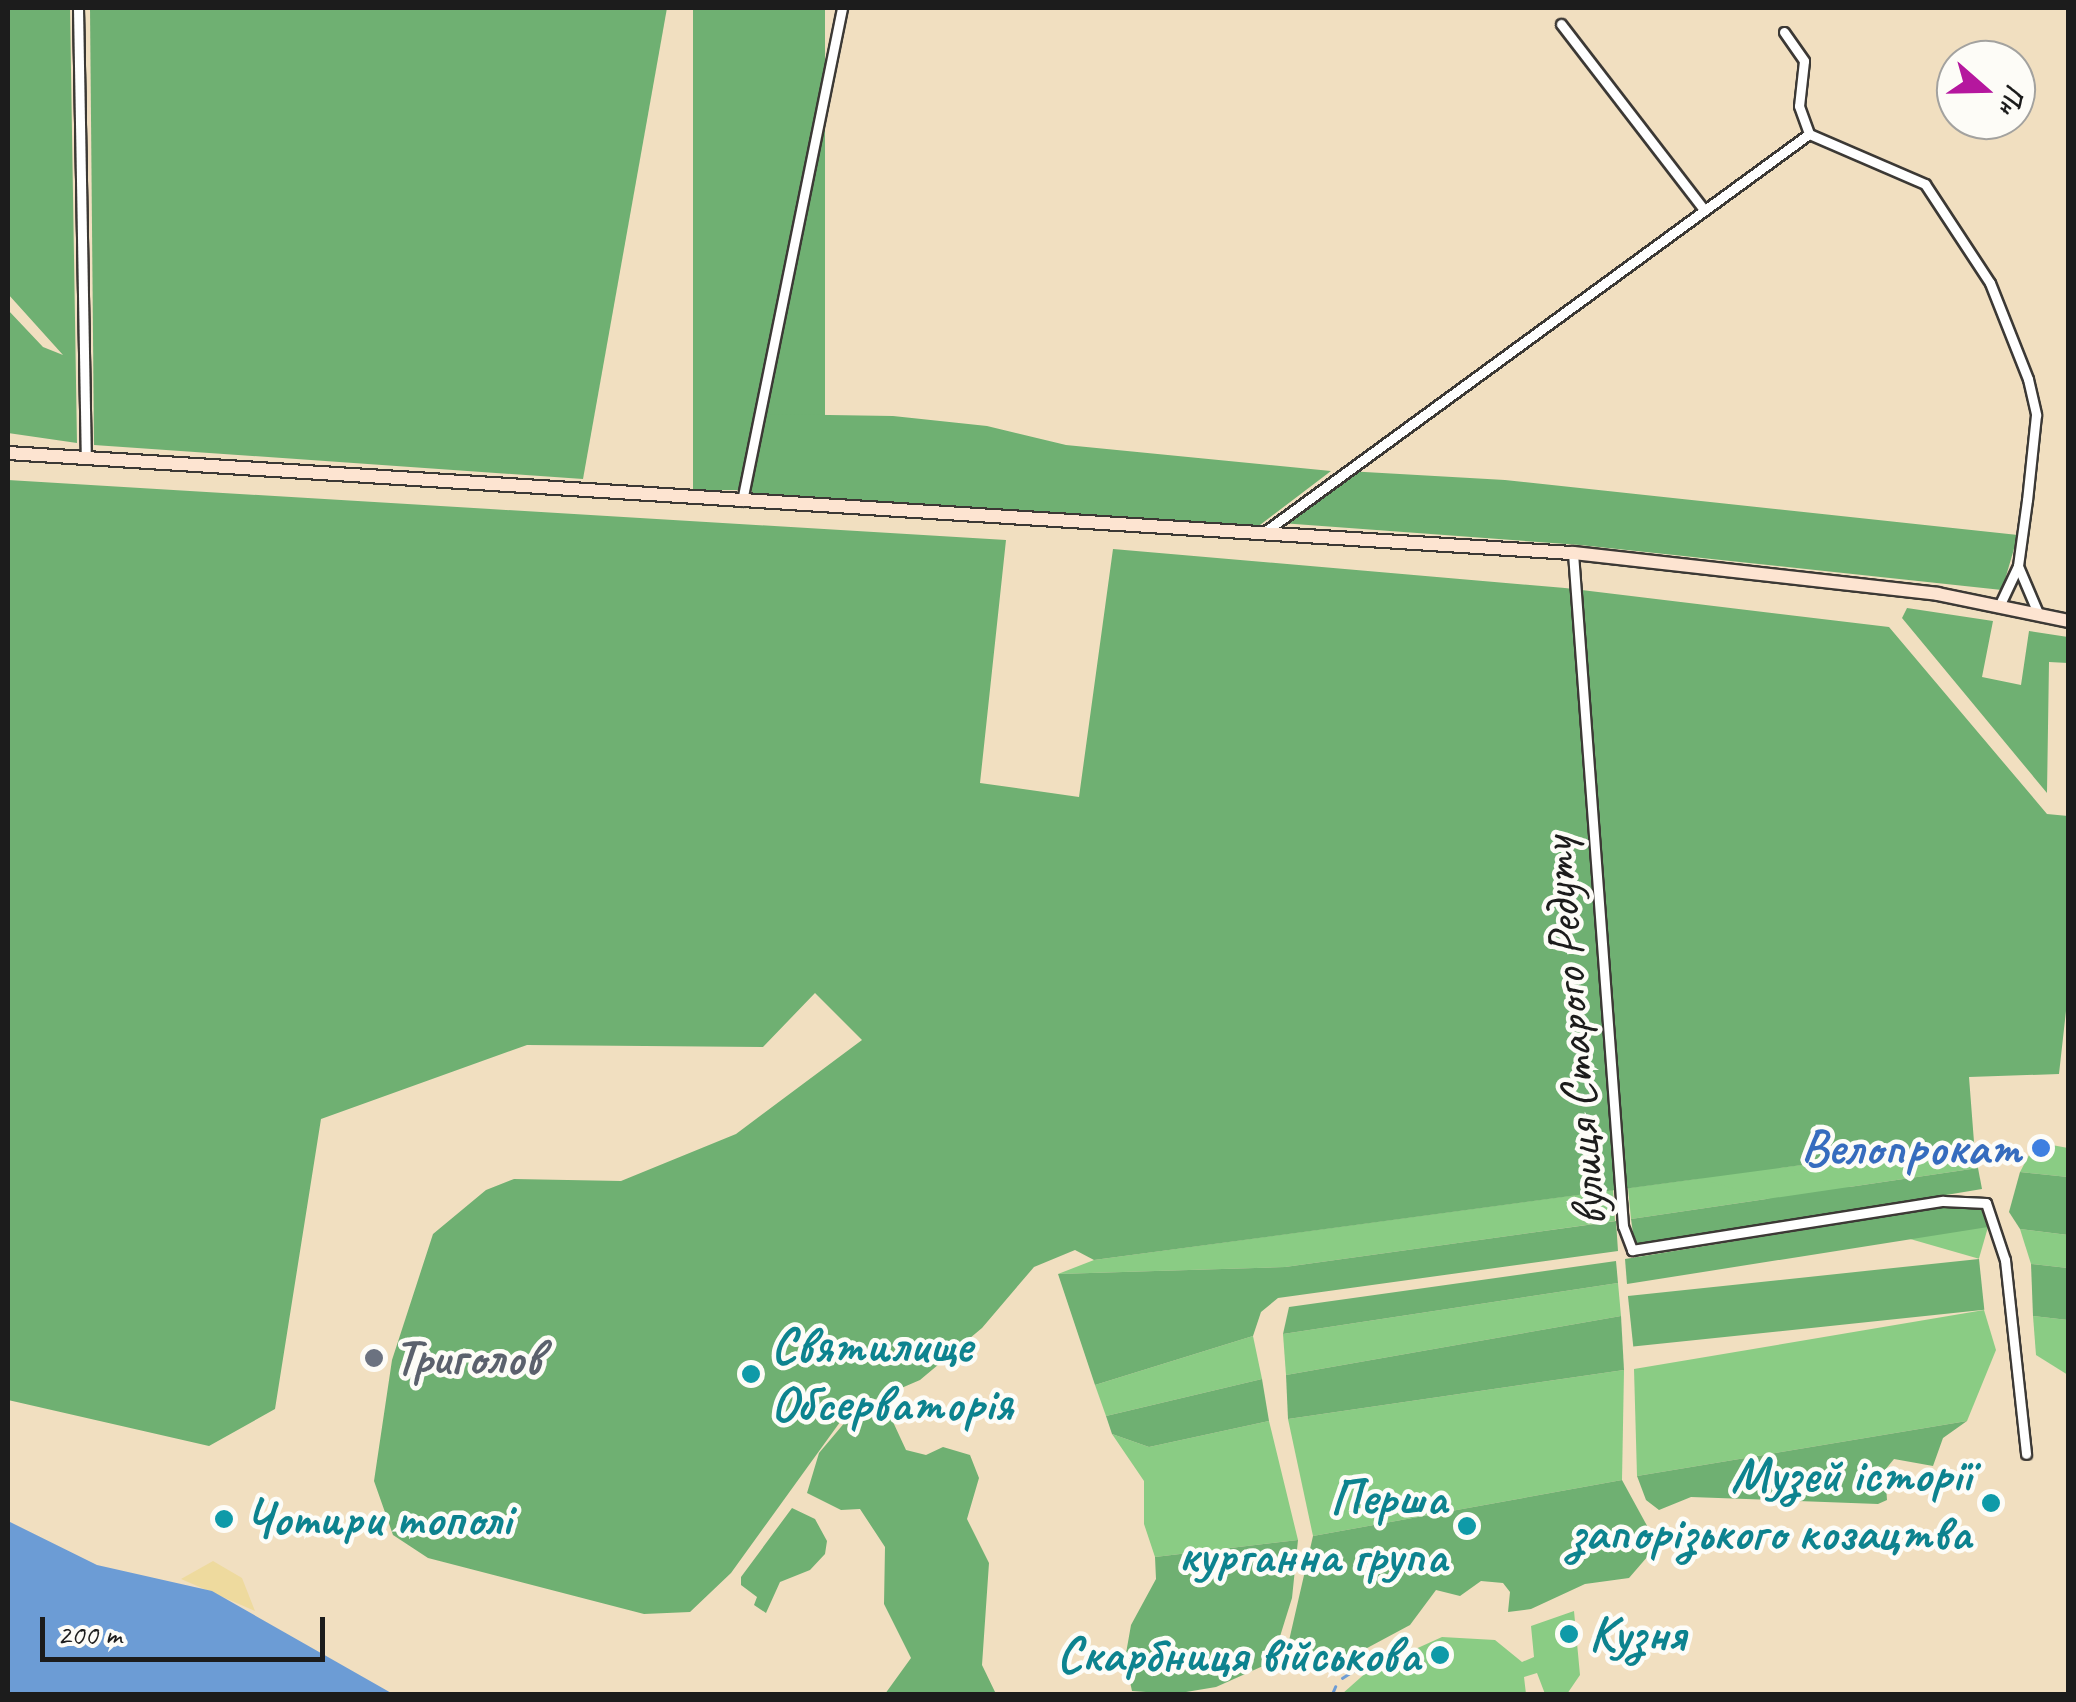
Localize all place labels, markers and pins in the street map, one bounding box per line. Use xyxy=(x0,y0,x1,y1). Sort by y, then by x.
place label: Велопрокат xyxy=(1801,1118,2021,1178)
marker: Велопрокат xyxy=(2030,1137,2052,1159)
place label: Святилище Обсерваторія xyxy=(771,1315,1012,1432)
place label: Триголов xyxy=(394,1328,542,1388)
marker: Триголов xyxy=(363,1347,385,1369)
marker: Святилище Обсерваторія xyxy=(740,1363,762,1385)
place label: Музей історії запорізького козацтва xyxy=(1579,1444,1971,1562)
place label: Перша курганна група xyxy=(1177,1467,1447,1584)
place label: Чотири тополі xyxy=(244,1489,511,1549)
marker: Музей історії запорізького козацтва xyxy=(1980,1492,2002,1514)
marker: Чотири тополі xyxy=(213,1508,235,1530)
marker: Перша курганна група xyxy=(1456,1515,1478,1537)
place label: Кузня xyxy=(1589,1604,1686,1664)
marker: Кузня xyxy=(1558,1623,1580,1645)
place label: Скарбниця військова xyxy=(1055,1625,1420,1685)
marker: Скарбниця військова xyxy=(1429,1644,1451,1666)

